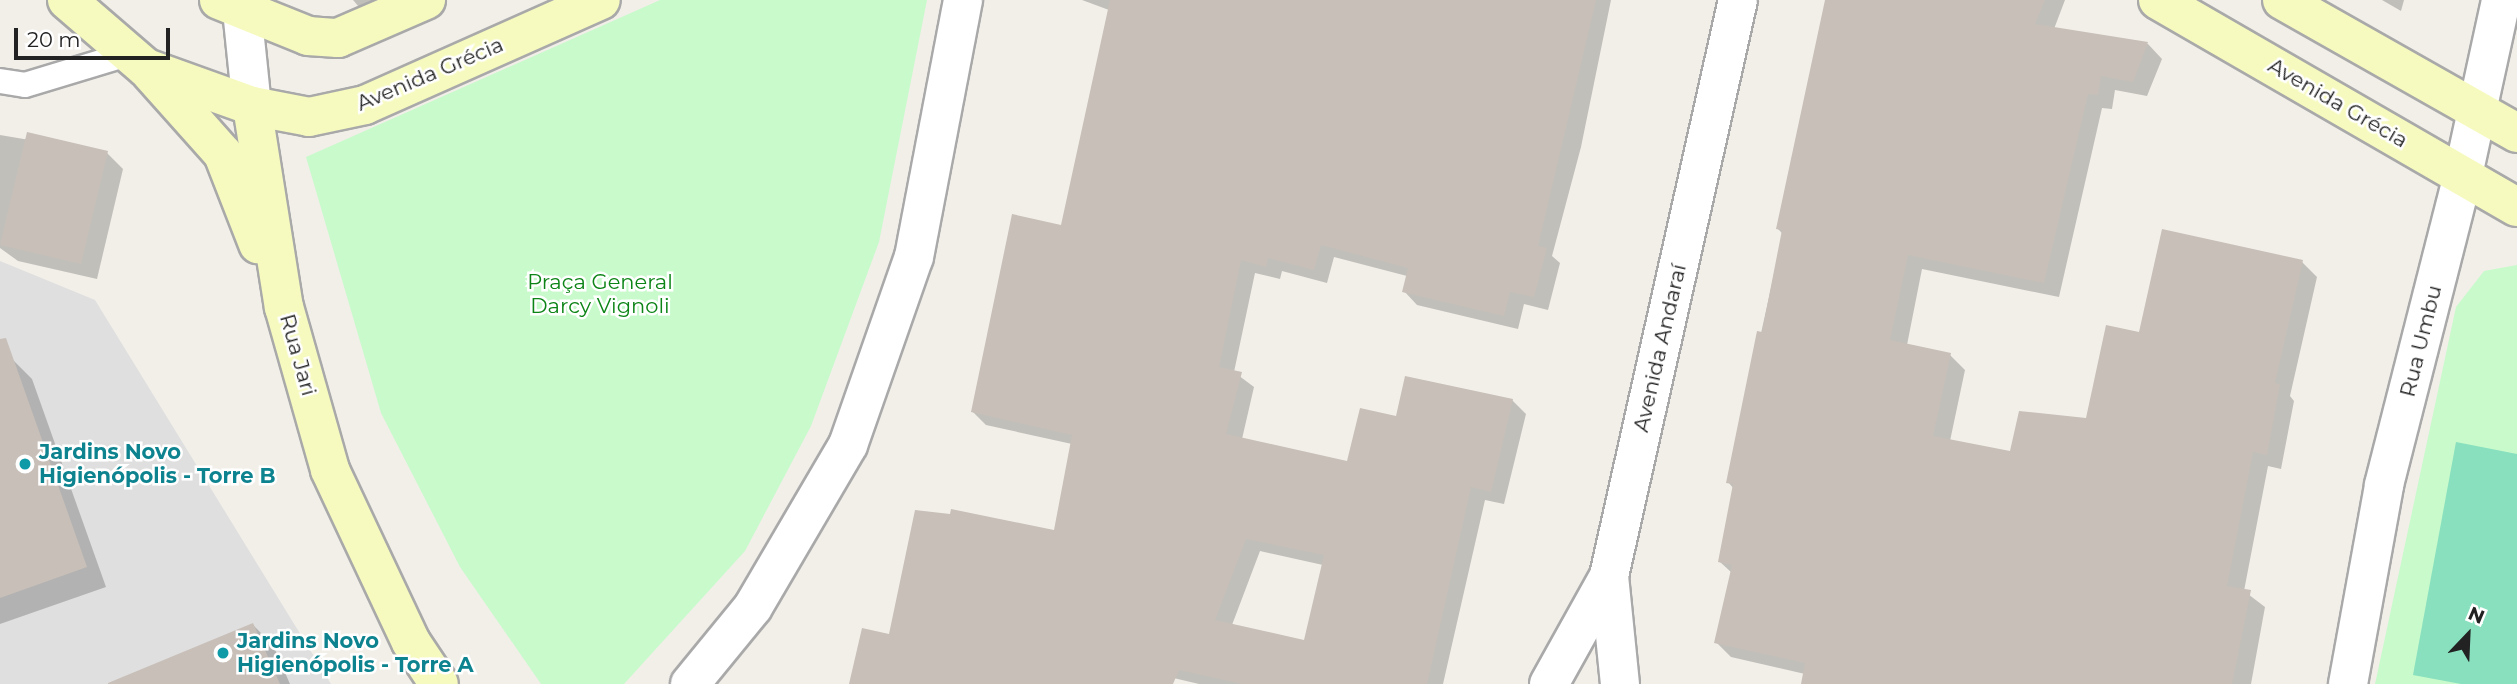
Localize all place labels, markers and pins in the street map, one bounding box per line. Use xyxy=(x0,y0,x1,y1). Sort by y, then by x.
place label: Jardins Novo Higienópolis - Torre B xyxy=(39,439,276,489)
marker: Jardins Novo Higienópolis - Torre B xyxy=(17,456,33,472)
place label: Jardins Novo Higienópolis - Torre A xyxy=(237,628,474,678)
marker: Jardins Novo Higienópolis - Torre A xyxy=(215,645,231,661)

